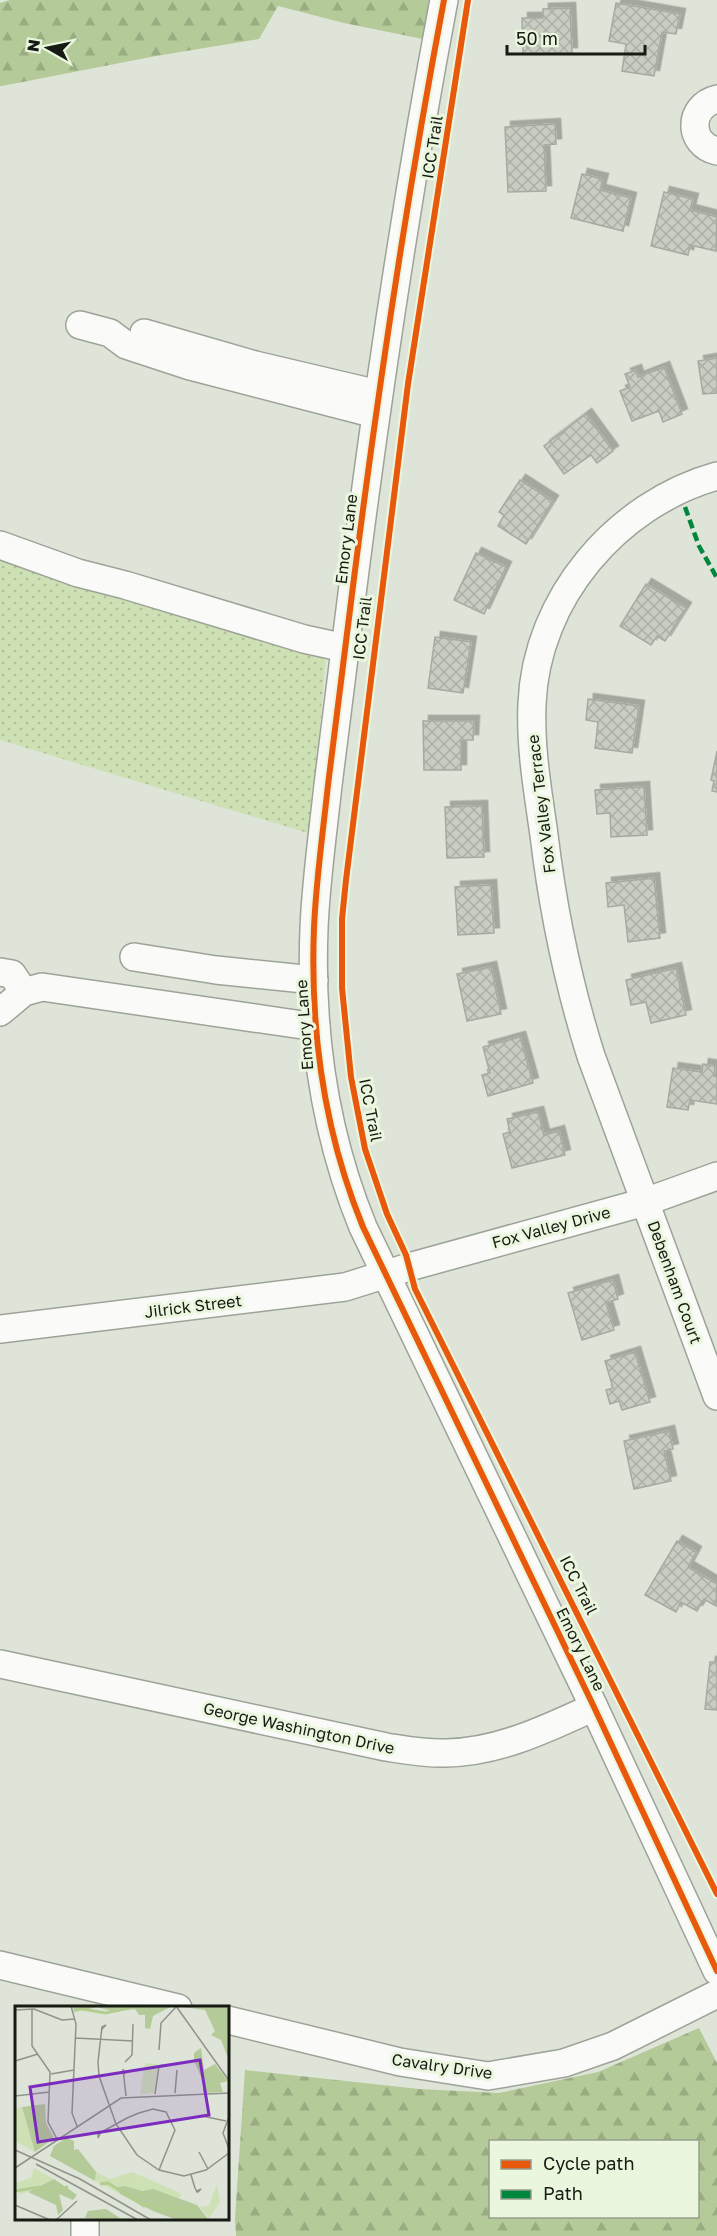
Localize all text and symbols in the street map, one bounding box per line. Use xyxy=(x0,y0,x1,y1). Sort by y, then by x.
north arrow xyxy=(18,18,78,78)
scale bar xyxy=(507,18,645,56)
text: 50 m xyxy=(516,27,558,49)
text: N xyxy=(22,38,44,53)
street label: ICC Trail xyxy=(417,114,447,180)
street label: Emory Lane xyxy=(331,493,361,585)
street label: ICC Trail xyxy=(348,595,376,661)
street label: Fox Valley Terrace xyxy=(523,734,559,874)
street label: Emory Lane xyxy=(291,979,317,1071)
street label: ICC Trail xyxy=(355,1077,387,1143)
street label: Fox Valley Drive xyxy=(490,1202,612,1252)
street label: Debenham Court xyxy=(643,1218,707,1346)
street label: Jilrick Street xyxy=(143,1290,243,1322)
street label: ICC Trail xyxy=(556,1552,602,1618)
street label: Emory Lane xyxy=(552,1604,610,1694)
street label: George Washington Drive xyxy=(202,1698,396,1758)
inset map xyxy=(15,2006,230,2221)
street label: Cavalry Drive xyxy=(390,2049,494,2083)
legend xyxy=(489,2140,699,2218)
text: Cycle path xyxy=(543,2152,635,2174)
text: Path xyxy=(543,2182,583,2204)

